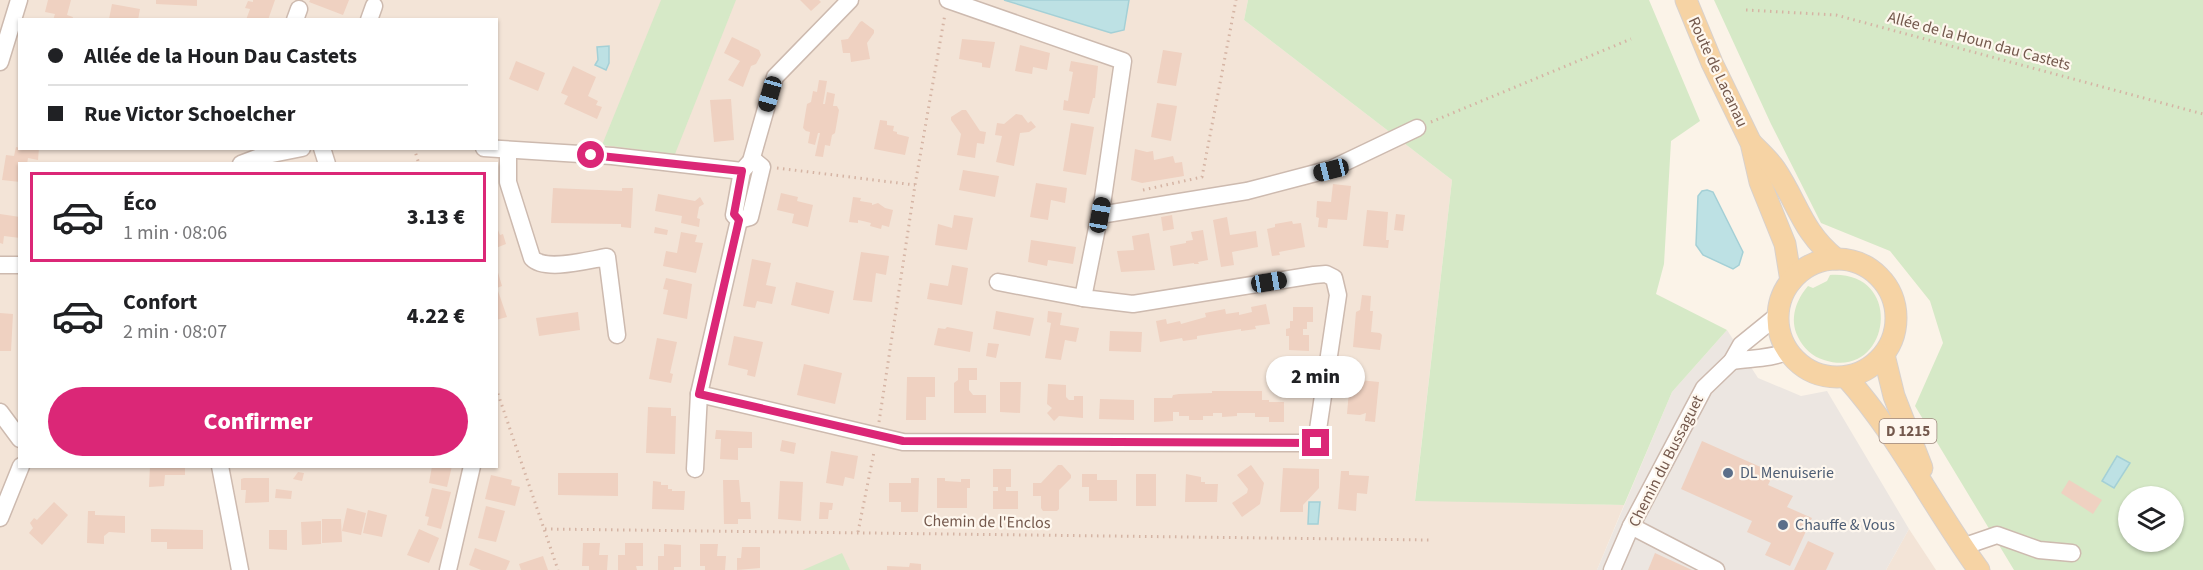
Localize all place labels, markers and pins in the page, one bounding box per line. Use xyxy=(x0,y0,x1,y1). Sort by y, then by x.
place label: DL Menuiserie xyxy=(1740,462,1834,484)
marker: DL Menuiserie xyxy=(1721,466,1735,480)
place label: Chauffe & Vous xyxy=(1795,514,1895,536)
marker: Chauffe & Vous xyxy=(1776,518,1790,532)

